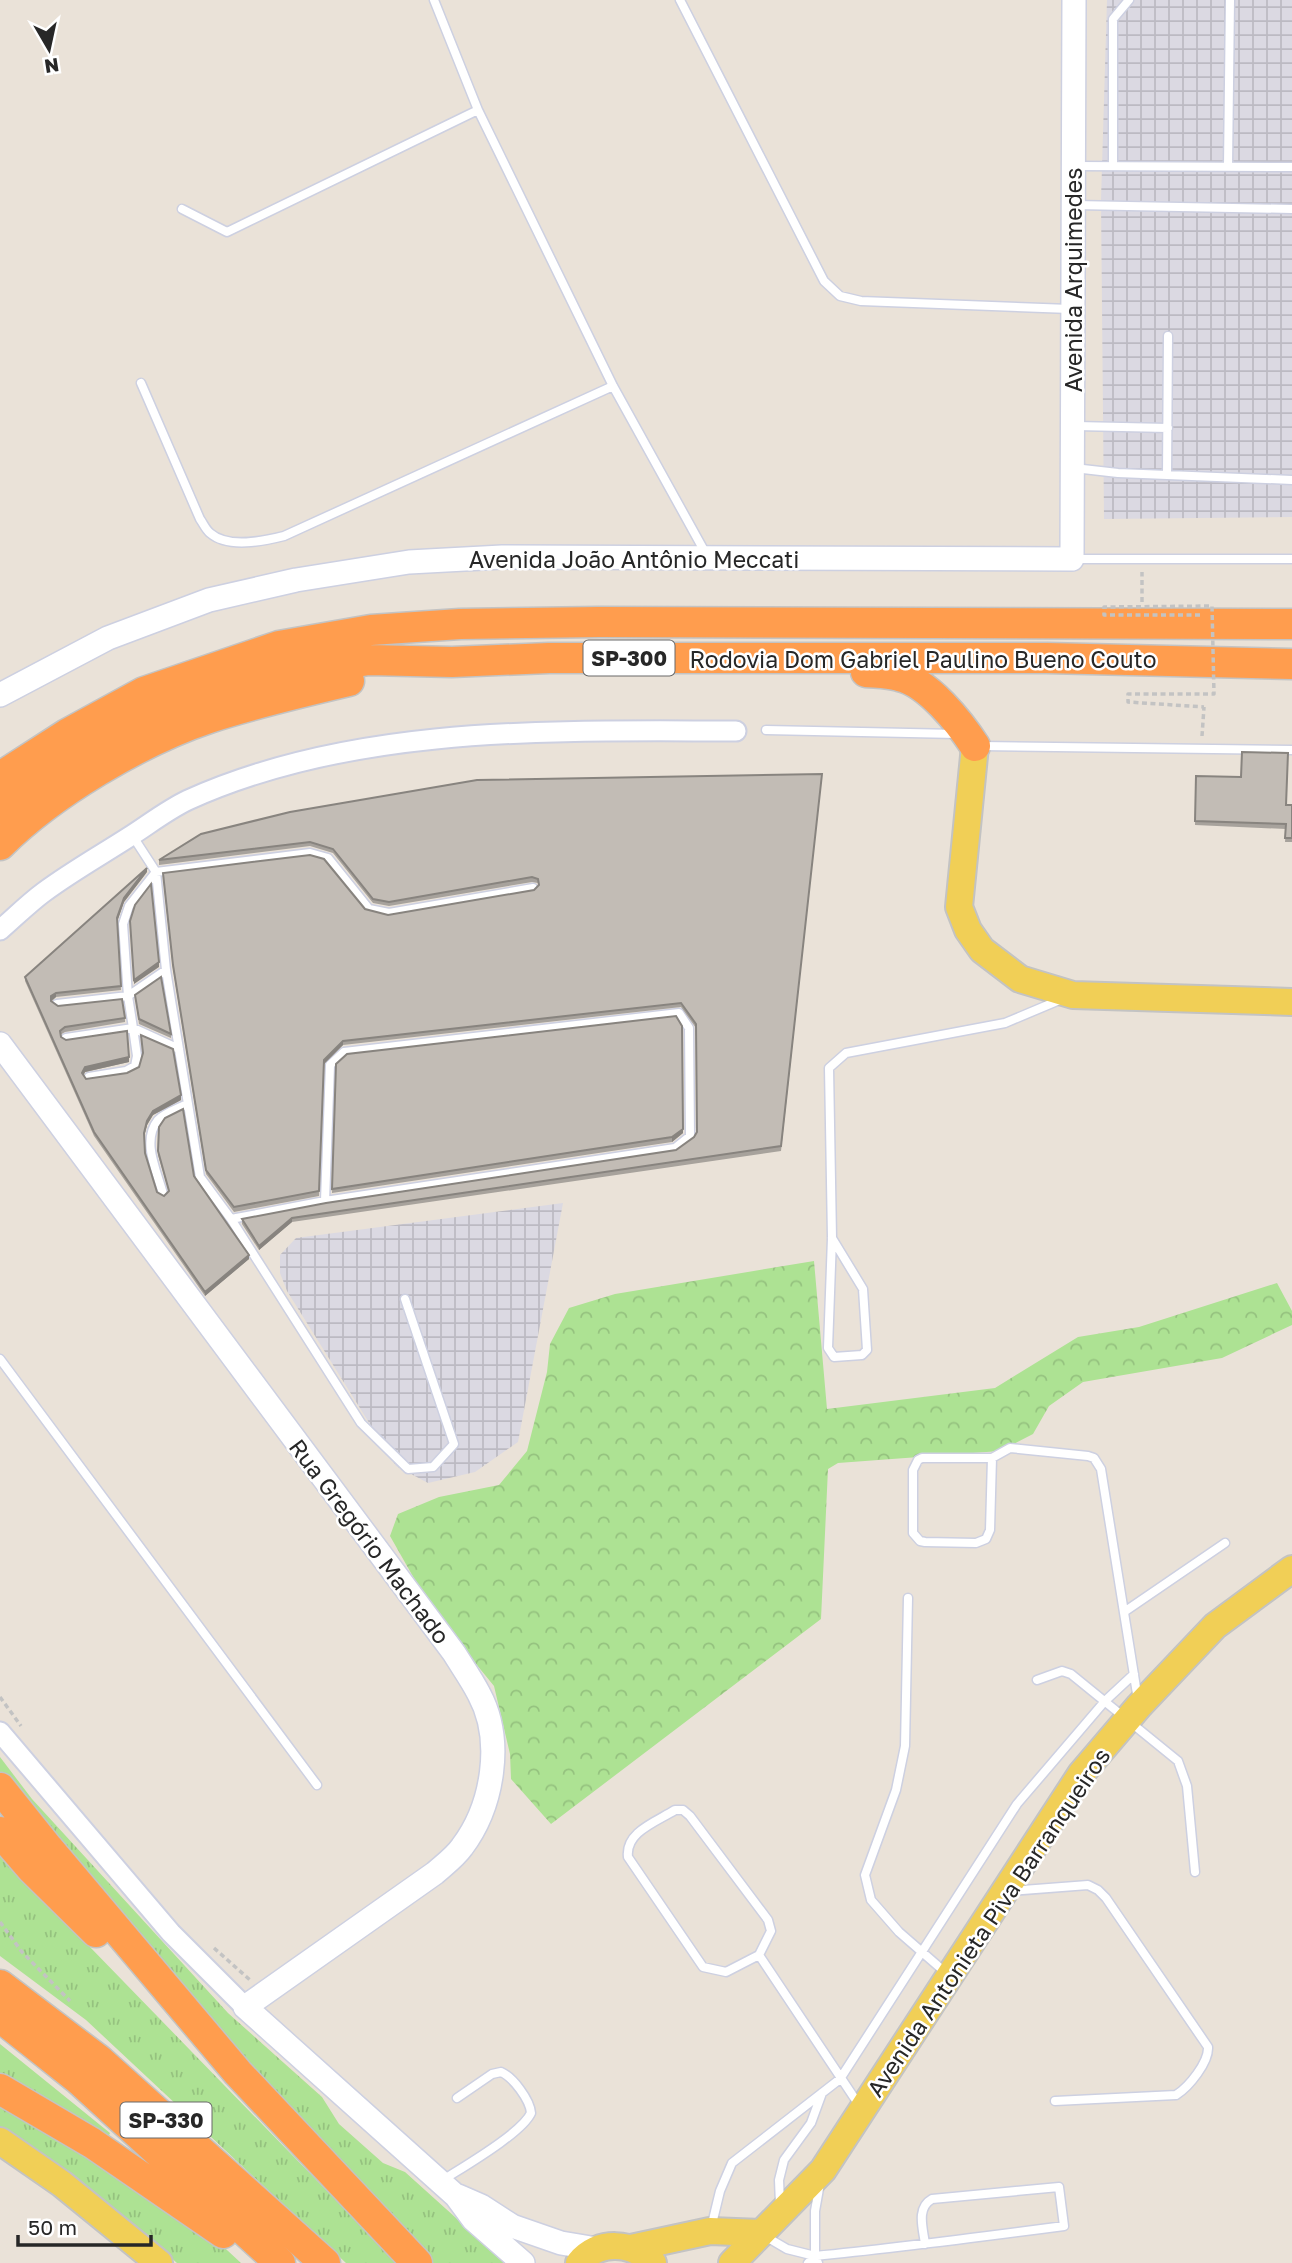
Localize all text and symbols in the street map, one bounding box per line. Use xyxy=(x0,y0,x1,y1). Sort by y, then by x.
north arrow xyxy=(14,14,84,84)
text: N xyxy=(43,54,61,79)
street label: Avenida Arquimedes xyxy=(1059,168,1087,392)
street label: Avenida João Antônio Meccati xyxy=(469,545,799,573)
road number: SP-300 xyxy=(584,640,674,676)
street label: Rodovia Dom Gabriel Paulino Bueno Couto xyxy=(689,645,1157,673)
street label: Rua Gregório Machado xyxy=(284,1433,456,1649)
street label: Avenida Antonieta Piva Barranqueiros xyxy=(860,1742,1116,2102)
road number: SP-330 xyxy=(120,2102,212,2138)
scale bar xyxy=(18,2204,150,2248)
text: 50 m xyxy=(28,2214,77,2240)

